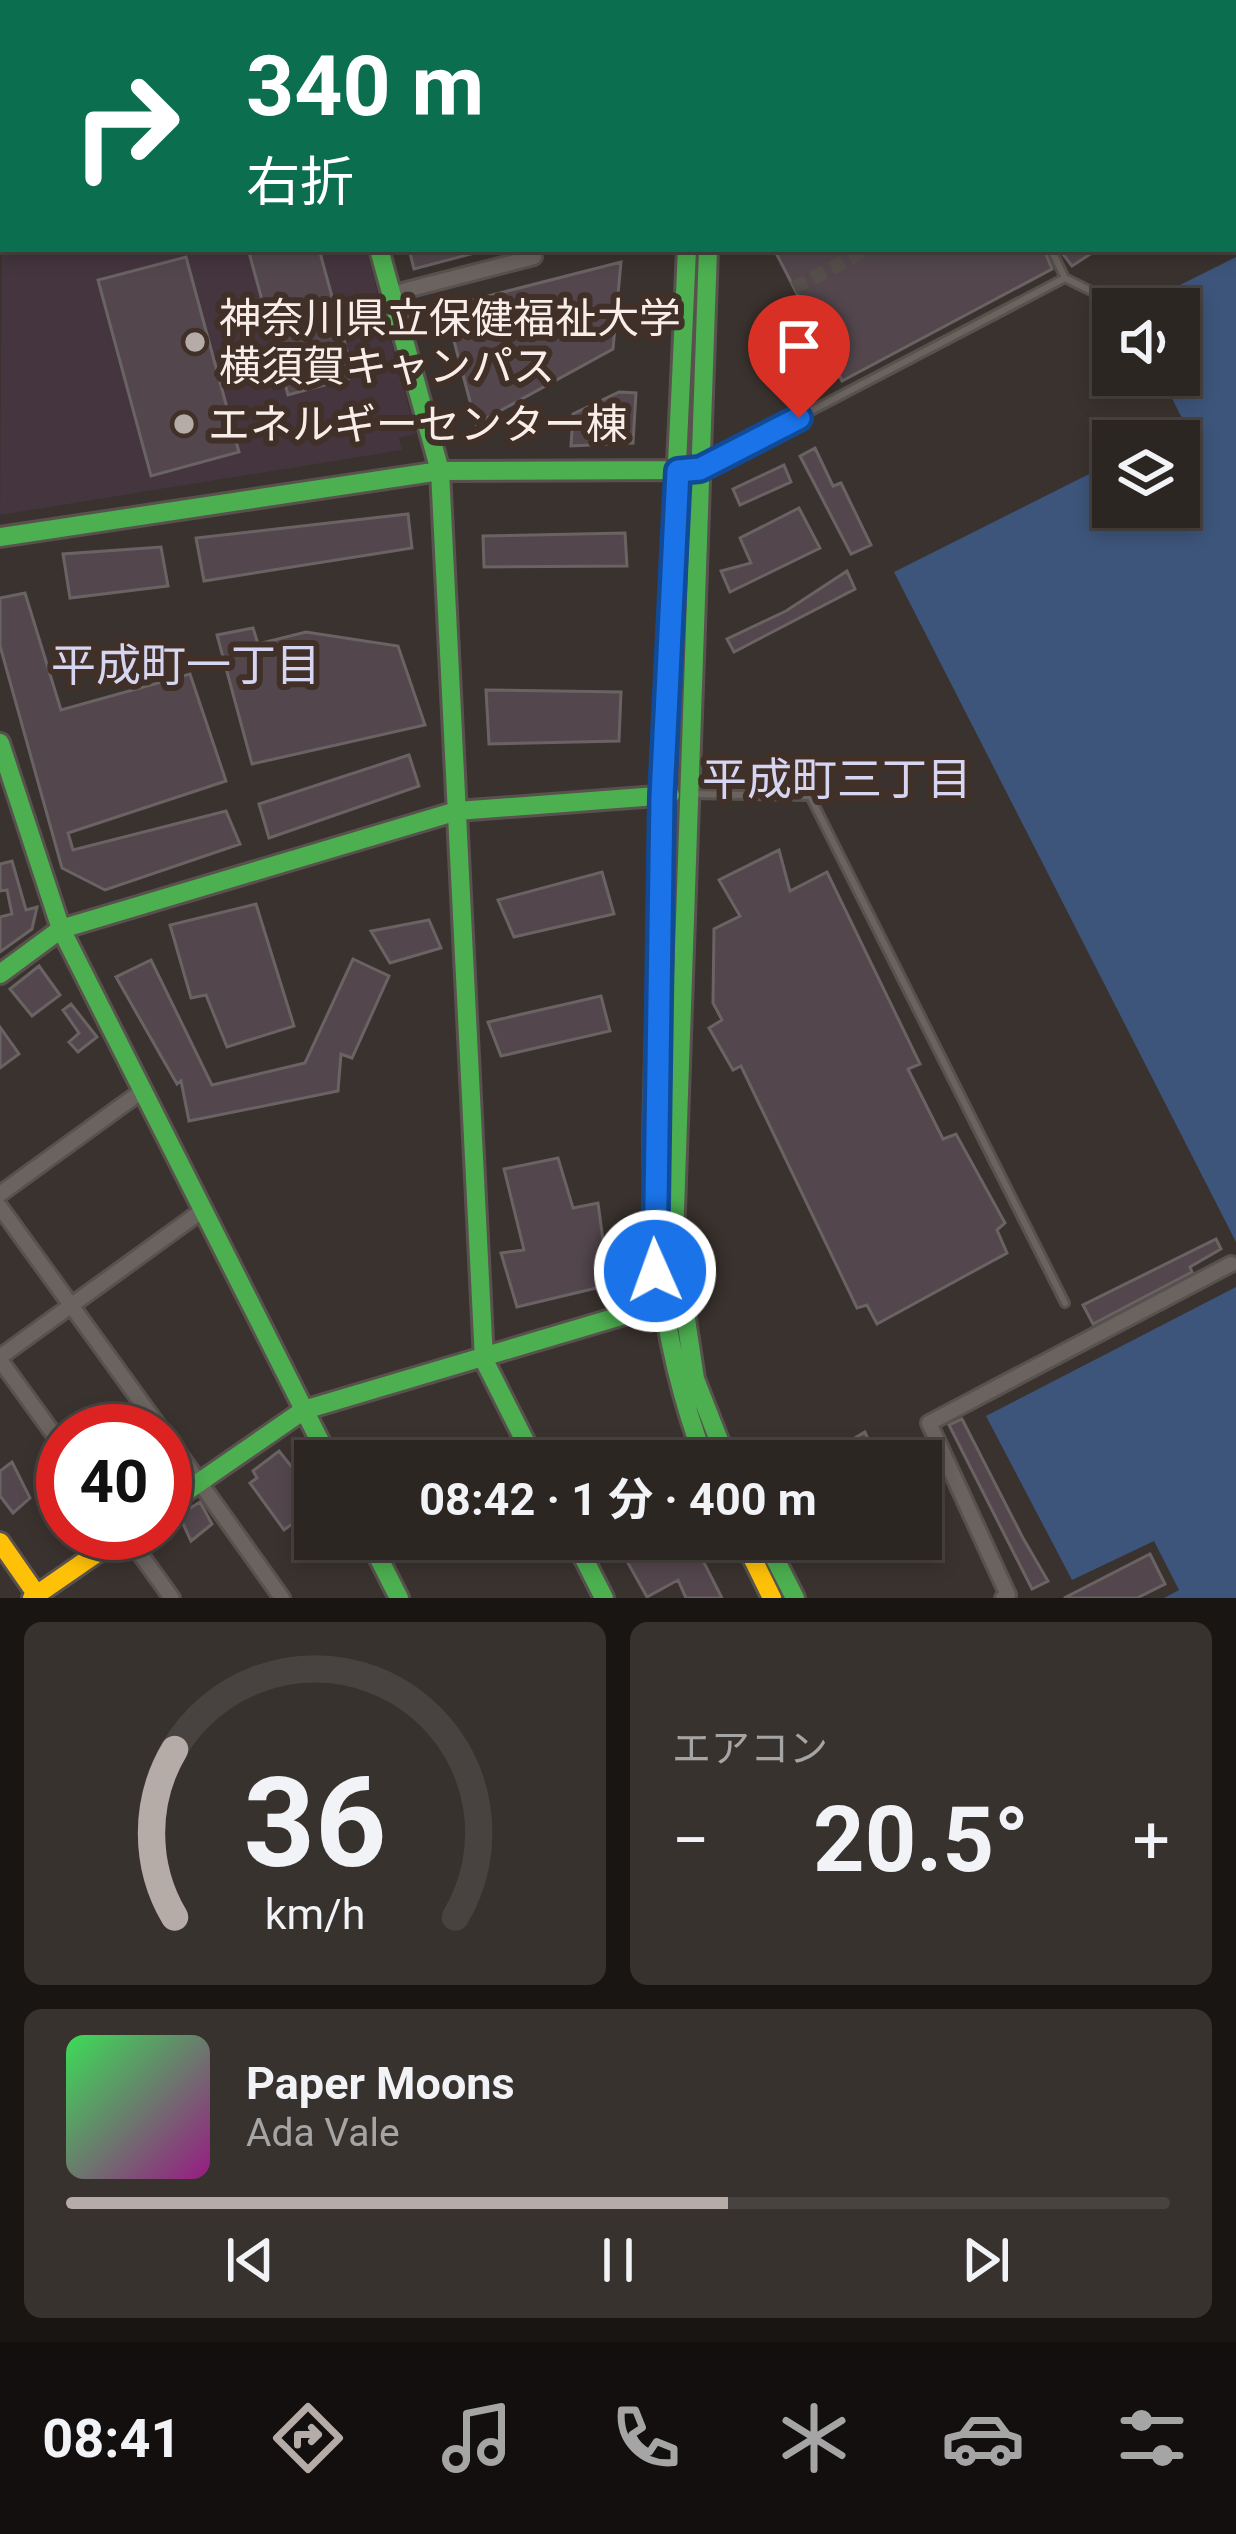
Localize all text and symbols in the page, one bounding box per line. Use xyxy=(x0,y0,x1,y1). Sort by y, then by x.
text: 340 m xyxy=(246,37,484,136)
icon: right xyxy=(48,48,204,204)
text: 右折 xyxy=(246,151,354,214)
map controls xyxy=(1092,288,1200,528)
button: sound xyxy=(1092,288,1200,396)
place label: 神奈川県立保健福祉大学 横須賀キャンパス xyxy=(219,294,681,391)
pin xyxy=(748,295,850,418)
icon: arrive xyxy=(766,313,832,379)
marker: 神奈川県立保健福祉大学 横須賀キャンパス xyxy=(182,329,208,355)
place label: エネルギーセンター棟 xyxy=(208,400,628,449)
marker: エネルギーセンター棟 xyxy=(171,411,197,437)
button: layers xyxy=(1092,420,1200,528)
district label: 平成町一丁目 xyxy=(51,639,321,692)
district label: 平成町三丁目 xyxy=(702,753,972,806)
position arrow xyxy=(592,1208,718,1334)
speed limit sign: 40 xyxy=(36,1404,192,1560)
text: 08:42 · 1 分 · 400 m xyxy=(419,1473,817,1526)
text: エアコン xyxy=(672,1726,828,1772)
text: 36 xyxy=(243,1750,387,1896)
text: 20.5° xyxy=(813,1788,1029,1893)
text: − xyxy=(672,1802,710,1879)
text: + xyxy=(1133,1802,1170,1879)
text: km/h xyxy=(265,1888,365,1938)
text: Paper Moons xyxy=(246,2057,515,2110)
text: Ada Vale xyxy=(246,2110,400,2156)
icon: previous xyxy=(217,2227,283,2293)
icon: pause xyxy=(585,2227,651,2293)
icon: next xyxy=(953,2227,1019,2293)
icon: directions xyxy=(266,2396,350,2480)
icon: music xyxy=(435,2396,519,2480)
icon: phone xyxy=(604,2396,688,2480)
icon: climate xyxy=(772,2396,856,2480)
icon: car xyxy=(941,2396,1025,2480)
icon: filters xyxy=(1110,2396,1194,2480)
text: 08:41 xyxy=(42,2407,181,2470)

